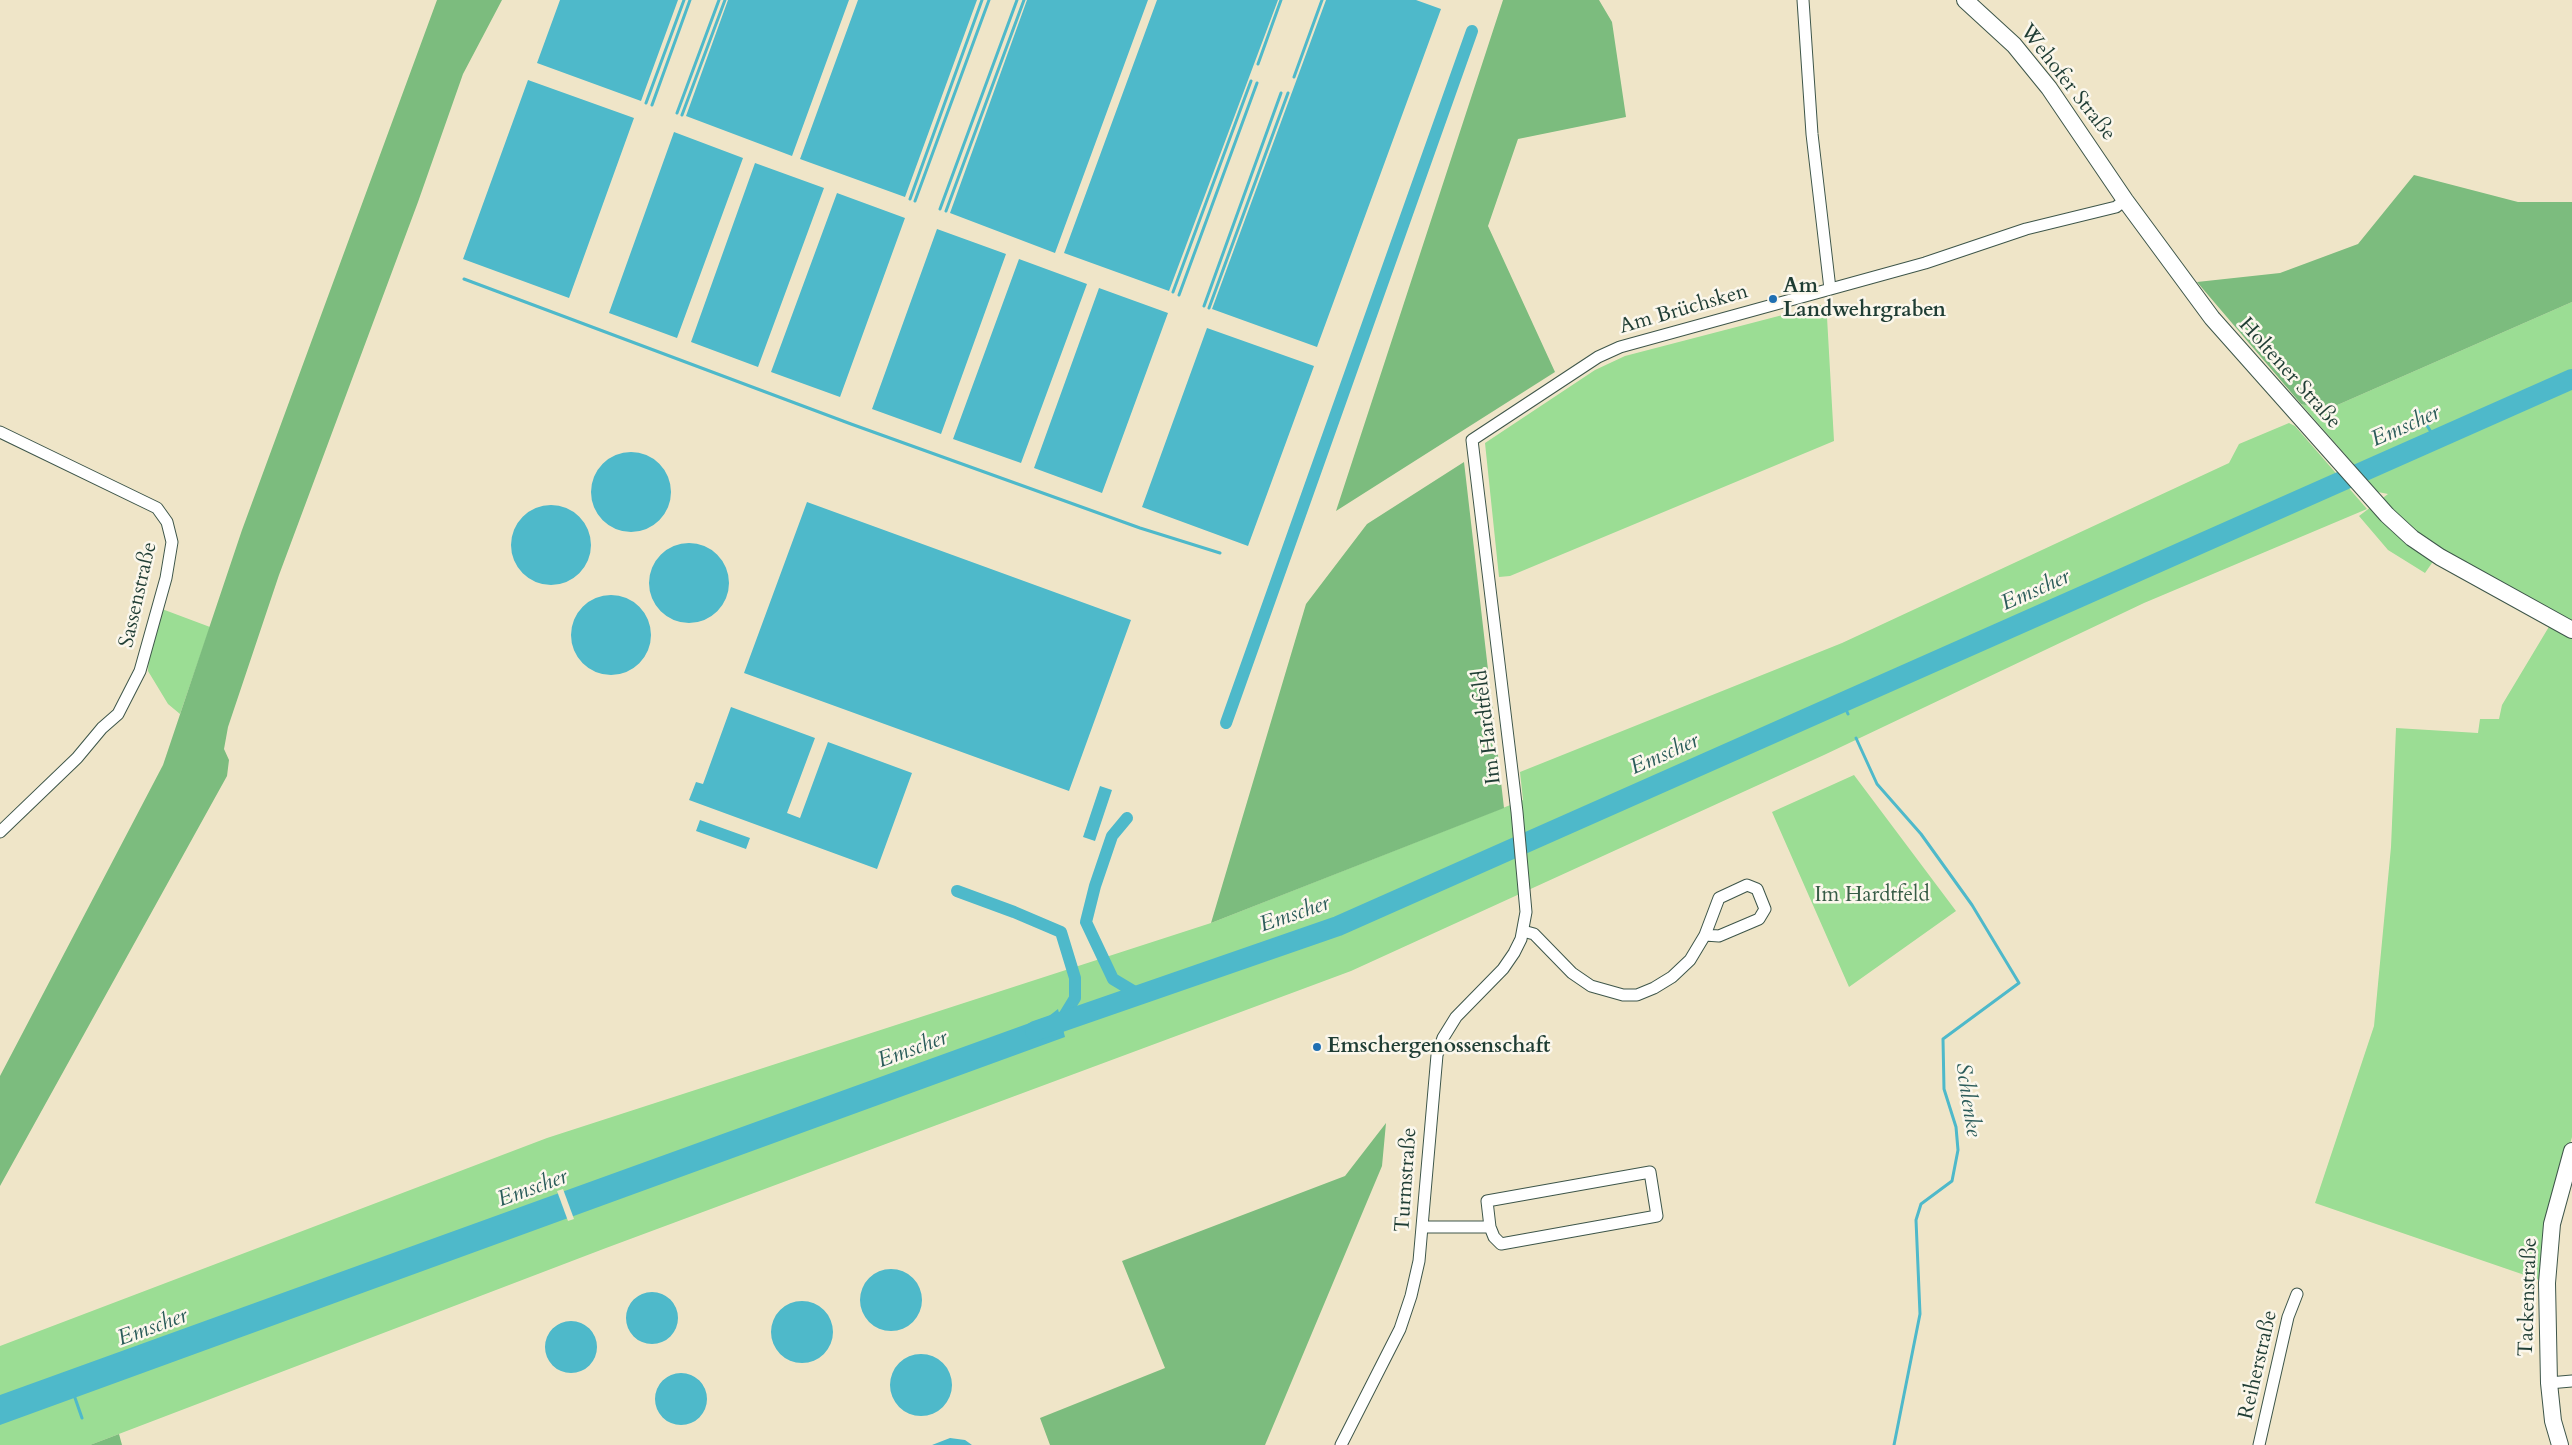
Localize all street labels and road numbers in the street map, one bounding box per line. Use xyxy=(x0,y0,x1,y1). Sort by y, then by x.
street label: Wehofer Straße xyxy=(2014,20,2120,146)
street label: Am Brüchsken xyxy=(1617,280,1751,340)
street label: Holtener Straße xyxy=(2232,313,2346,435)
street label: Sassenstraße xyxy=(115,540,163,650)
street label: Im Hardtfeld xyxy=(1468,668,1508,786)
street label: Turmstraße xyxy=(1391,1127,1423,1233)
street label: Tackenstraße xyxy=(2514,1237,2544,1357)
street label: Reiherstraße xyxy=(2234,1308,2284,1422)

